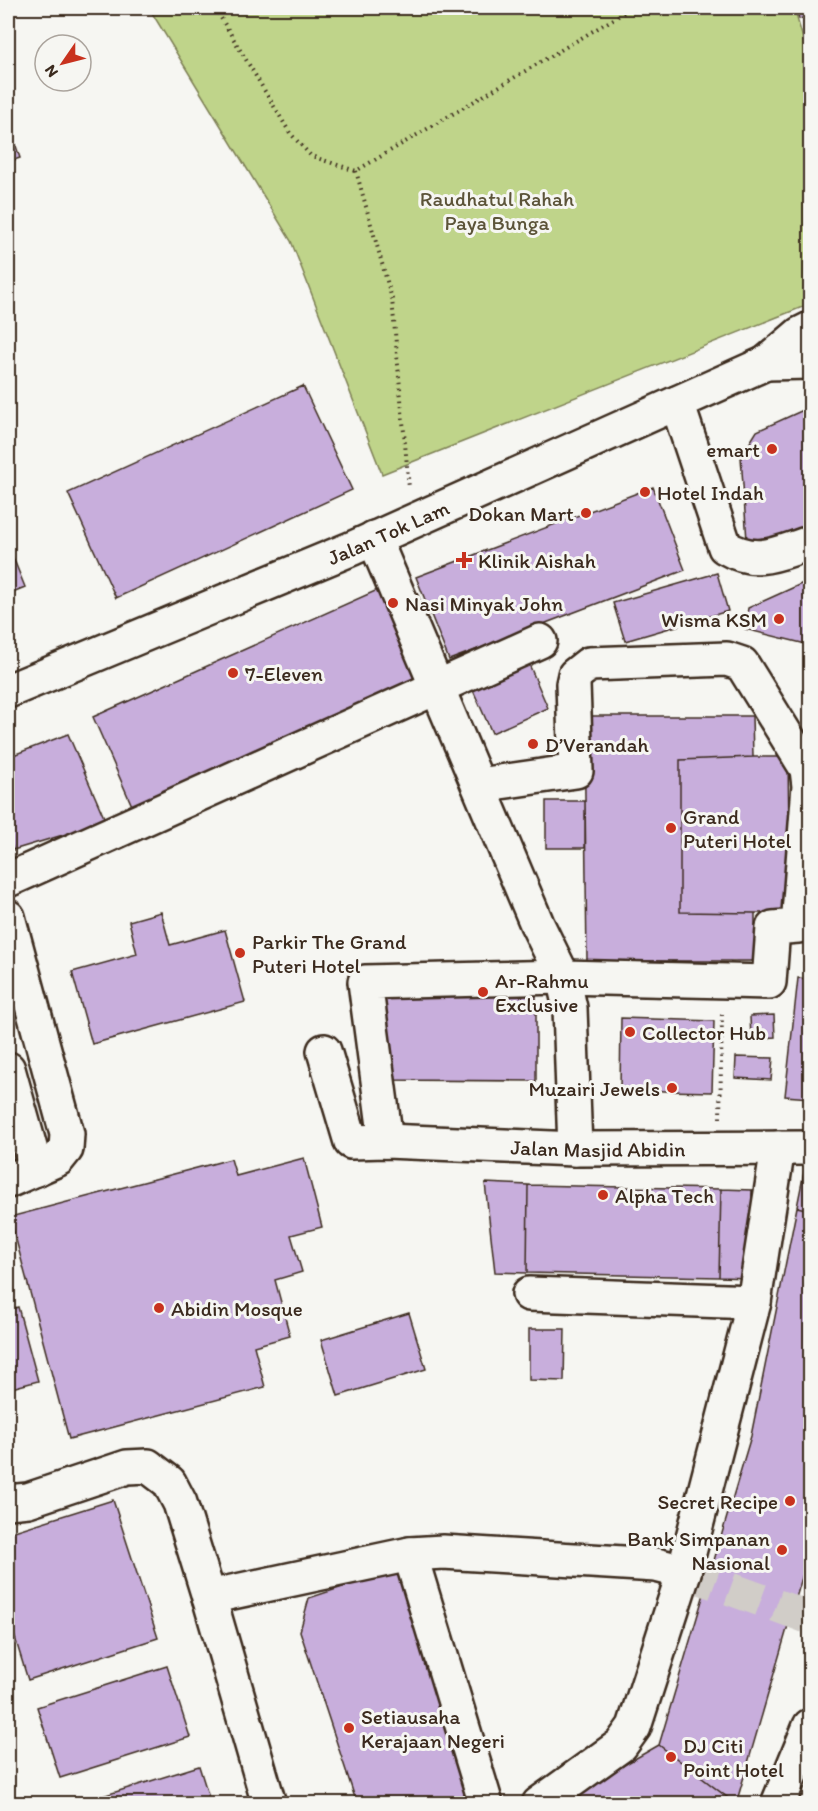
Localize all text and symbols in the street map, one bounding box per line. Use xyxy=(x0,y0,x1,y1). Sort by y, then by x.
north arrow xyxy=(33,33,93,93)
text: N xyxy=(40,61,62,81)
park label: Raudhatul Rahah Paya Bunga xyxy=(420,186,574,235)
place label: emart xyxy=(706,437,760,462)
marker: emart xyxy=(765,442,779,456)
place label: Hotel Indah xyxy=(657,480,764,505)
marker: Hotel Indah xyxy=(638,485,652,499)
street label: Jalan Tok Lam xyxy=(324,494,453,570)
place label: Dokan Mart xyxy=(468,501,574,526)
marker: Dokan Mart xyxy=(579,506,593,520)
place label: Klinik Aishah xyxy=(478,548,596,573)
marker: Klinik Aishah xyxy=(455,551,473,569)
place label: Nasi Minyak John xyxy=(405,591,563,616)
marker: Nasi Minyak John xyxy=(386,596,400,610)
place label: Wisma KSM xyxy=(661,607,767,632)
marker: Wisma KSM xyxy=(772,612,786,626)
place label: 7-Eleven xyxy=(245,661,323,686)
marker: 7-Eleven xyxy=(226,666,240,680)
place label: D’Verandah xyxy=(545,732,650,757)
marker: D’Verandah xyxy=(526,737,540,751)
place label: Grand Puteri Hotel xyxy=(683,804,792,853)
marker: Grand Puteri Hotel xyxy=(664,821,678,835)
place label: Parkir The Grand Puteri Hotel xyxy=(252,929,407,978)
marker: Parkir The Grand Puteri Hotel xyxy=(233,946,247,960)
place label: Ar-Rahmu Exclusive xyxy=(495,968,589,1017)
marker: Ar-Rahmu Exclusive xyxy=(476,985,490,999)
place label: Collector Hub xyxy=(642,1020,766,1045)
marker: Collector Hub xyxy=(623,1025,637,1039)
place label: Muzairi Jewels xyxy=(528,1076,660,1101)
marker: Muzairi Jewels xyxy=(665,1081,679,1095)
street label: Jalan Masjid Abidin xyxy=(510,1134,685,1162)
place label: Alpha Tech xyxy=(615,1183,714,1208)
marker: Alpha Tech xyxy=(596,1188,610,1202)
place label: Abidin Mosque xyxy=(171,1296,303,1321)
marker: Abidin Mosque xyxy=(152,1301,166,1315)
place label: Secret Recipe xyxy=(657,1489,778,1514)
marker: Secret Recipe xyxy=(783,1494,797,1508)
place label: Bank Simpanan Nasional xyxy=(627,1526,770,1575)
marker: Bank Simpanan Nasional xyxy=(775,1543,789,1557)
place label: Setiausaha Kerajaan Negeri xyxy=(361,1704,505,1753)
marker: Setiausaha Kerajaan Negeri xyxy=(342,1721,356,1735)
place label: DJ Citi Point Hotel xyxy=(683,1733,784,1782)
marker: DJ Citi Point Hotel xyxy=(664,1750,678,1764)

